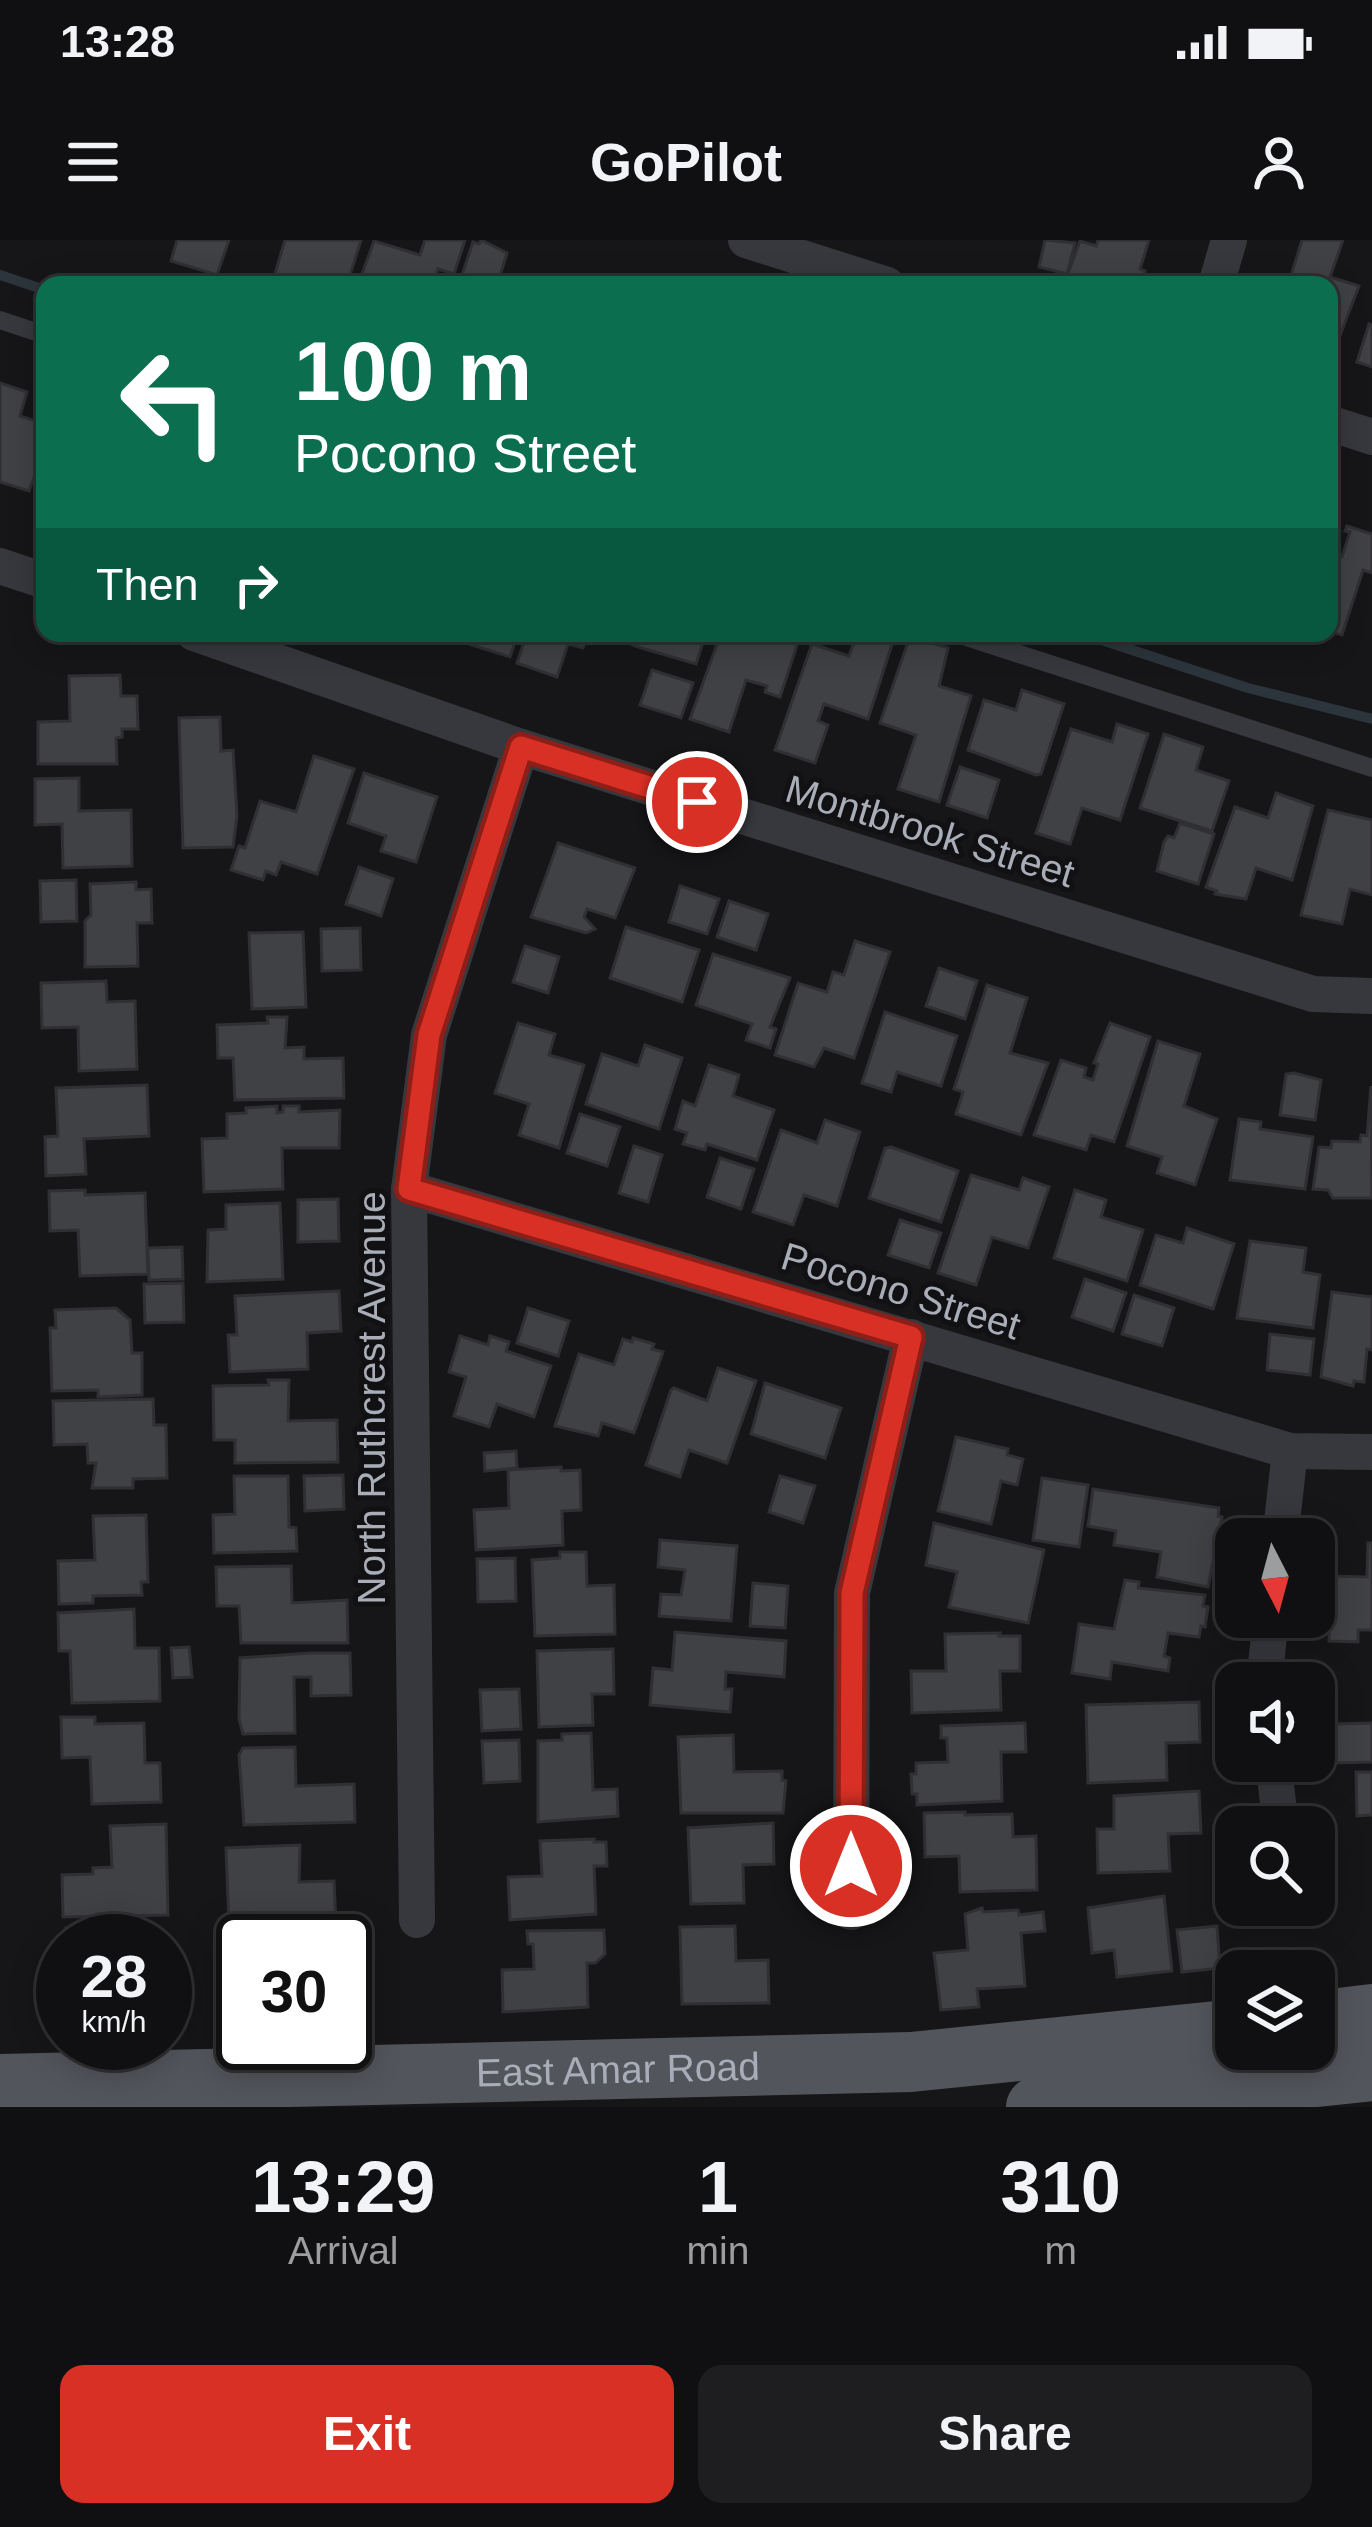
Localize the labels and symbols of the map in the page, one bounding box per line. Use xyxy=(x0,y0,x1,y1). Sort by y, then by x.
pin xyxy=(646,751,748,853)
street label: Montbrook Street xyxy=(781,767,1079,895)
street label: North Ruthcrest Avenue xyxy=(350,1191,393,1605)
street label: Pocono Street xyxy=(777,1234,1026,1348)
north arrow xyxy=(1215,1518,1335,1638)
position arrow xyxy=(788,1803,914,1929)
speed limit sign: 30 xyxy=(216,1914,372,2070)
street label: East Amar Road xyxy=(475,2044,760,2094)

